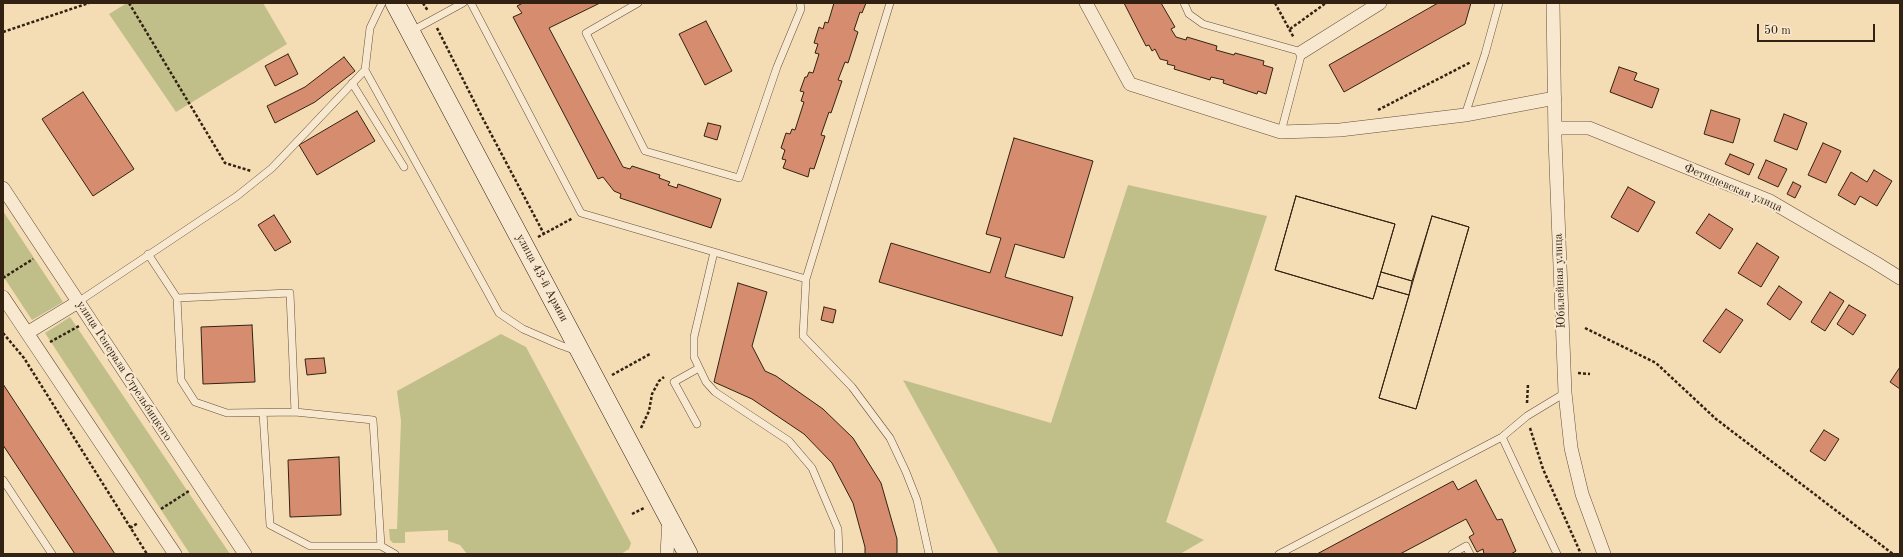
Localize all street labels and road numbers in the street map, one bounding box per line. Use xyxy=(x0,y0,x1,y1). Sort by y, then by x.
street label: Фетищевская улица xyxy=(1682,161,1784,215)
street label: улица 43-й Армии xyxy=(513,232,571,324)
street label: Юбилейная улица xyxy=(1551,233,1569,329)
street label: улица Генерала Стрельбицкого xyxy=(73,298,175,444)

